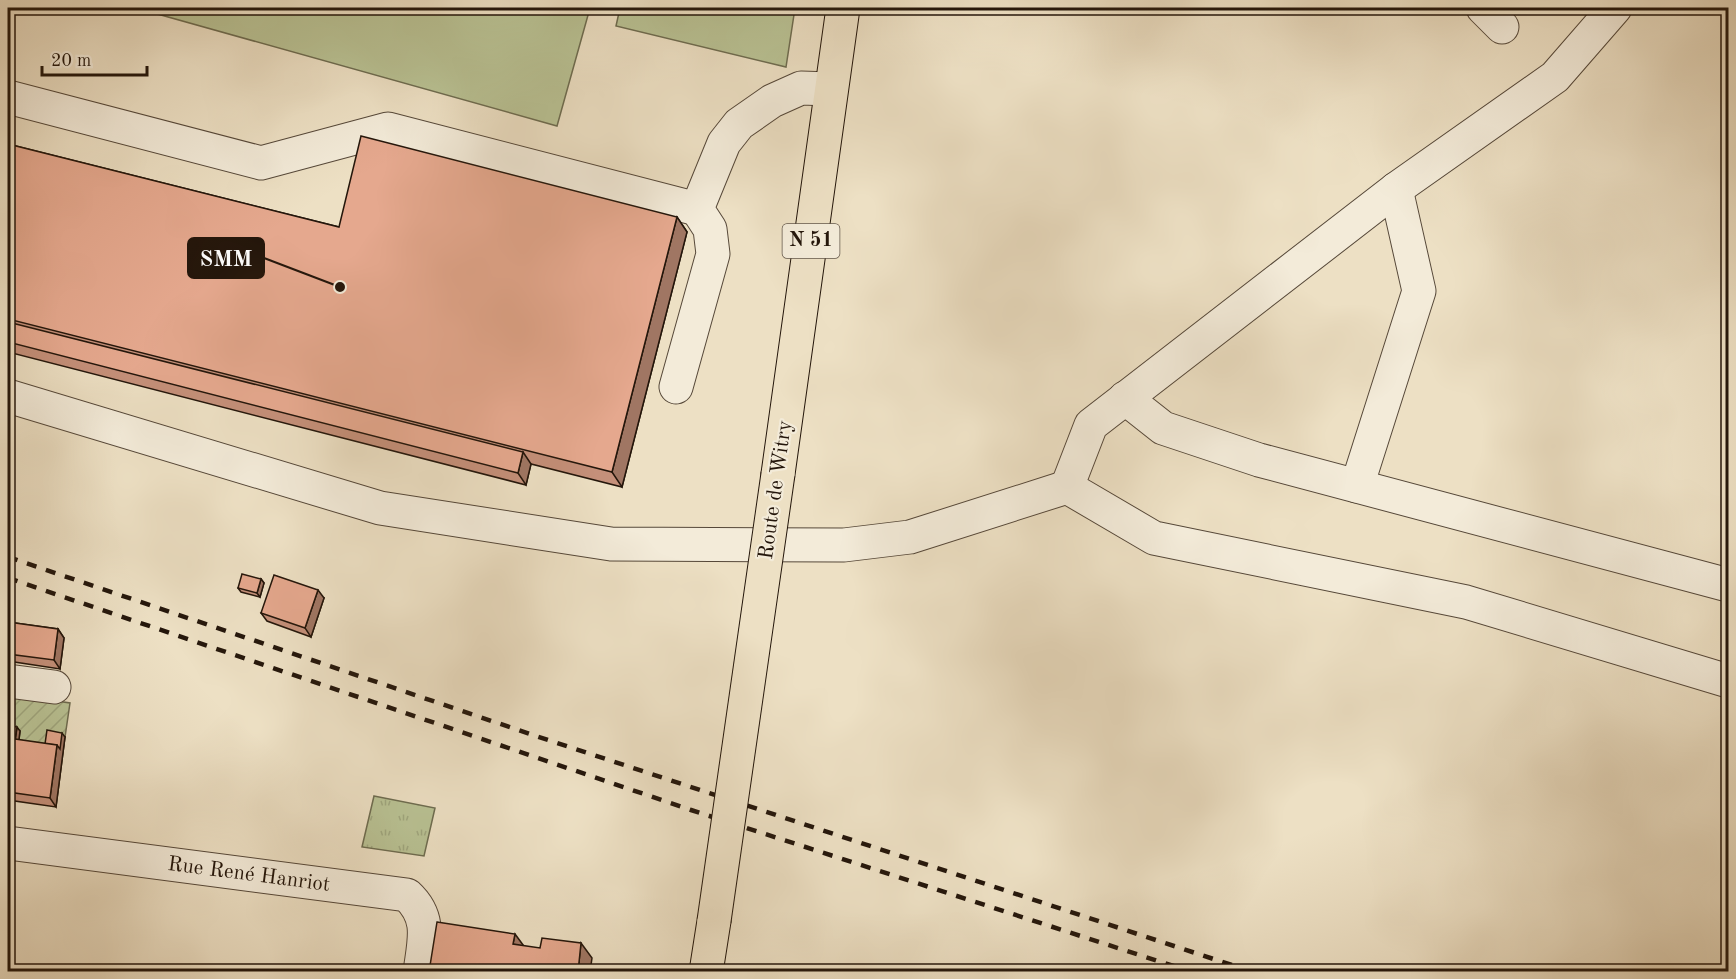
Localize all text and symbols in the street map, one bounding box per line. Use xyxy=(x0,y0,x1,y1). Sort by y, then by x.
scale bar xyxy=(42,39,147,77)
text: 20 m xyxy=(51,52,91,70)
road number: N 51 xyxy=(782,224,840,258)
callout: SMM xyxy=(188,238,264,278)
text: SMM xyxy=(200,249,252,271)
street label: Route de Witry xyxy=(756,419,796,561)
street label: Rue René Hanriot xyxy=(166,853,332,895)

